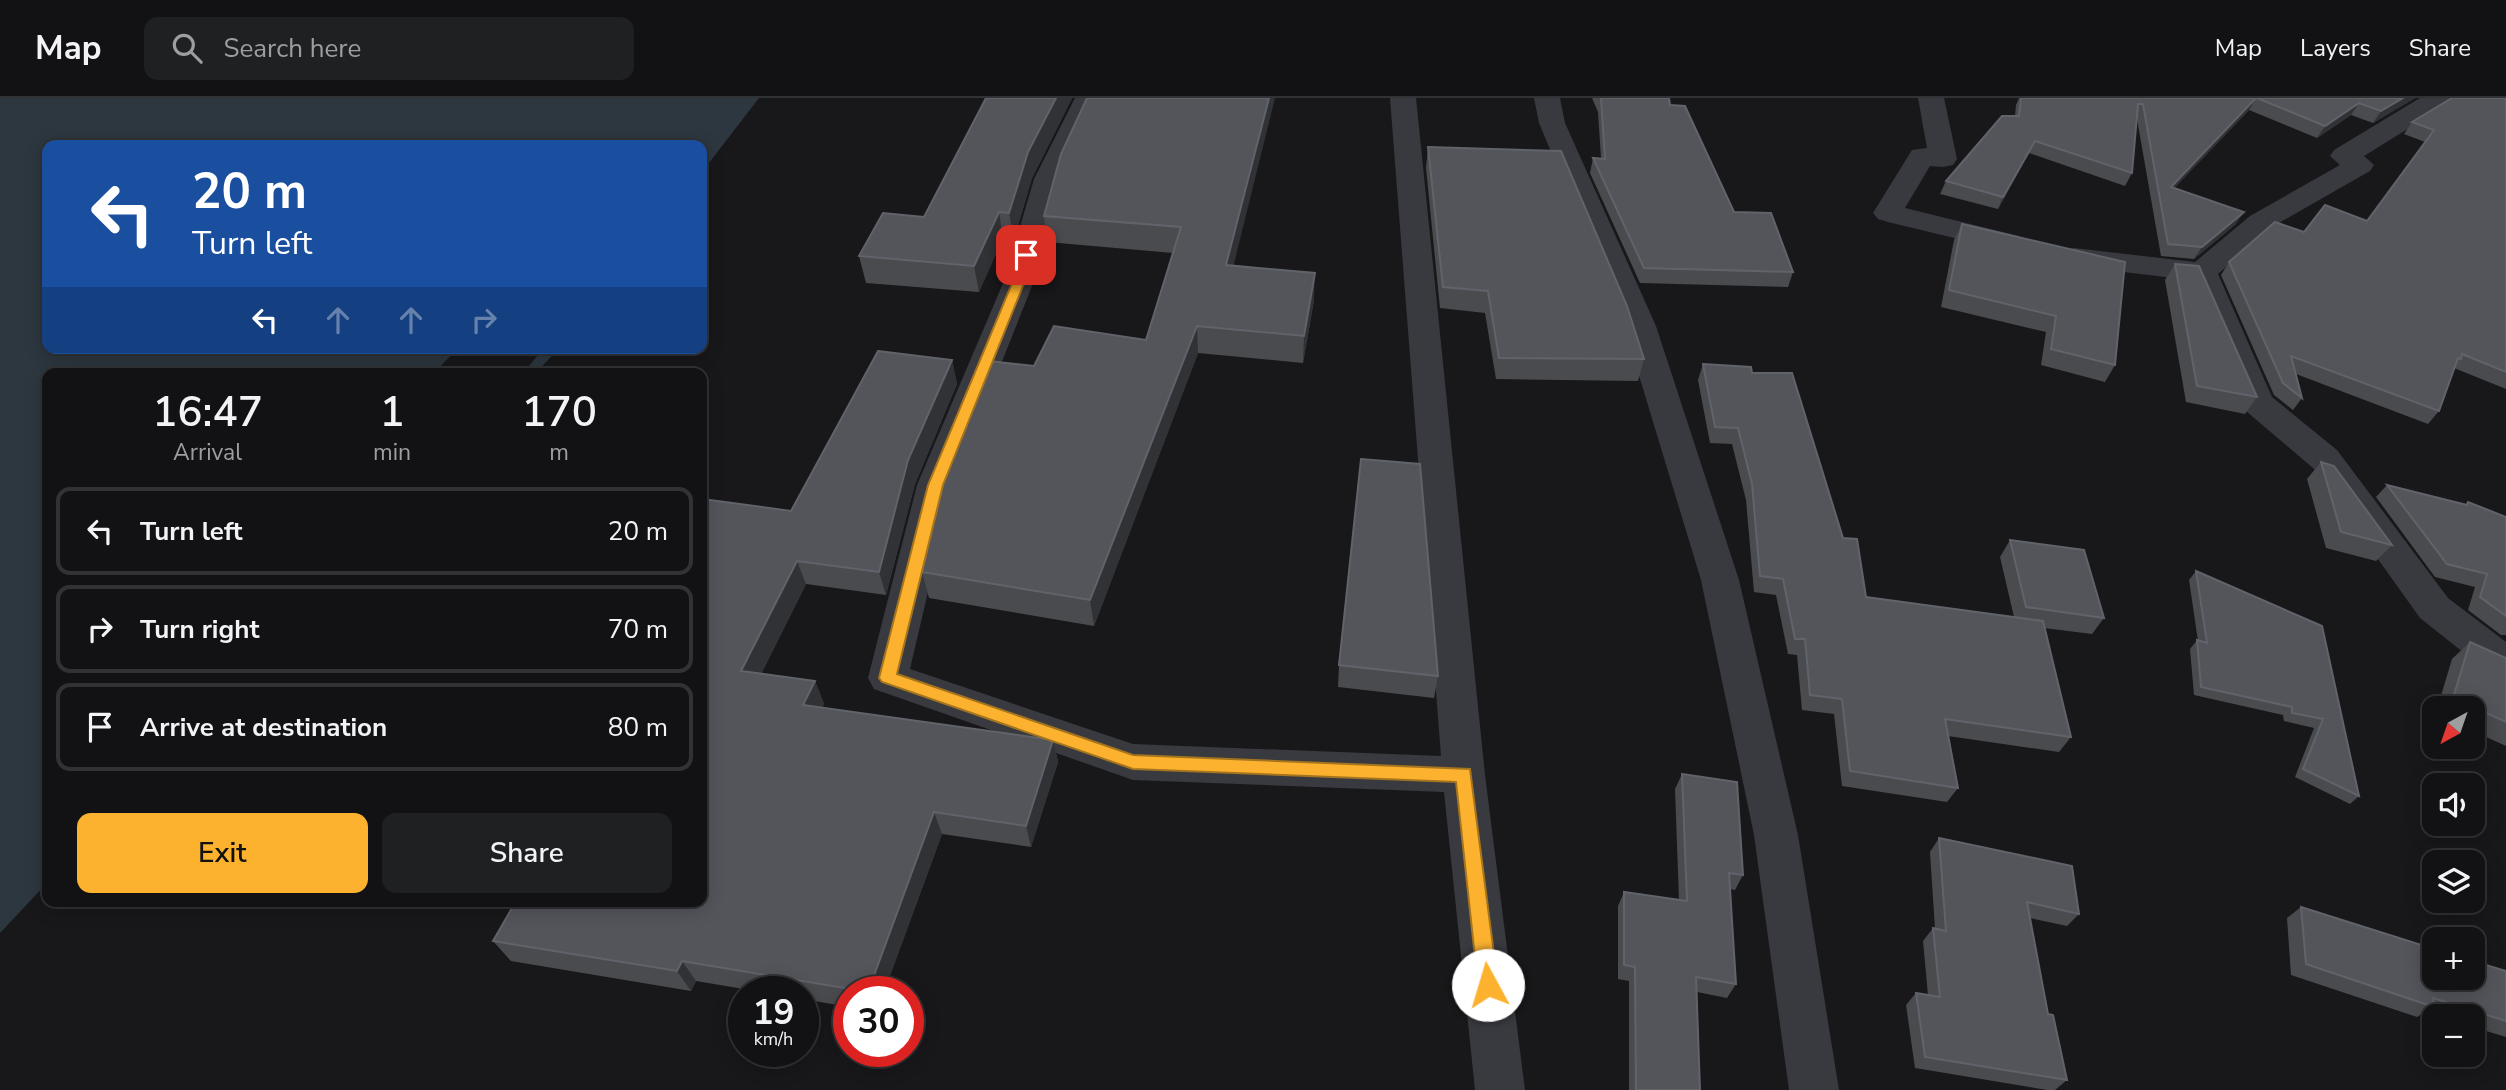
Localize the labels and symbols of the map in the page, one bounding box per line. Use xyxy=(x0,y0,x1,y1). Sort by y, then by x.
pin xyxy=(996,225,1056,285)
north arrow xyxy=(2422,696,2485,760)
position arrow xyxy=(1451,948,1525,1022)
speed limit sign: 30 xyxy=(833,976,924,1067)

